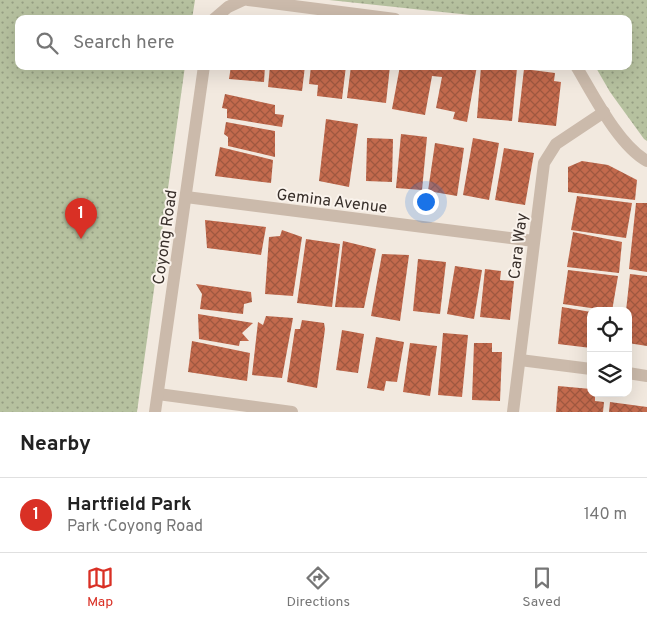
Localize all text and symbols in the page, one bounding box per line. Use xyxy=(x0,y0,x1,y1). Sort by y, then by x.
search box xyxy=(15,15,632,70)
icon: search xyxy=(33,29,61,57)
text: Search here xyxy=(73,31,175,55)
street label: Gemina Avenue xyxy=(275,185,388,219)
street label: Coyong Road xyxy=(149,189,183,286)
your location xyxy=(413,189,439,215)
pin: 1 xyxy=(65,198,97,239)
street label: Cara Way xyxy=(505,212,533,281)
map controls xyxy=(587,307,632,397)
button: locate xyxy=(587,307,632,352)
button: layers xyxy=(587,352,632,397)
text: Nearby xyxy=(20,431,91,458)
text: Hartfield Park xyxy=(67,493,192,517)
text: 1 xyxy=(33,505,39,525)
text: 140 m xyxy=(584,505,627,525)
text: Park · Coyong Road xyxy=(67,517,203,537)
tab: Map xyxy=(86,564,114,611)
tab: Directions xyxy=(286,564,350,611)
tab: Saved xyxy=(522,564,561,611)

